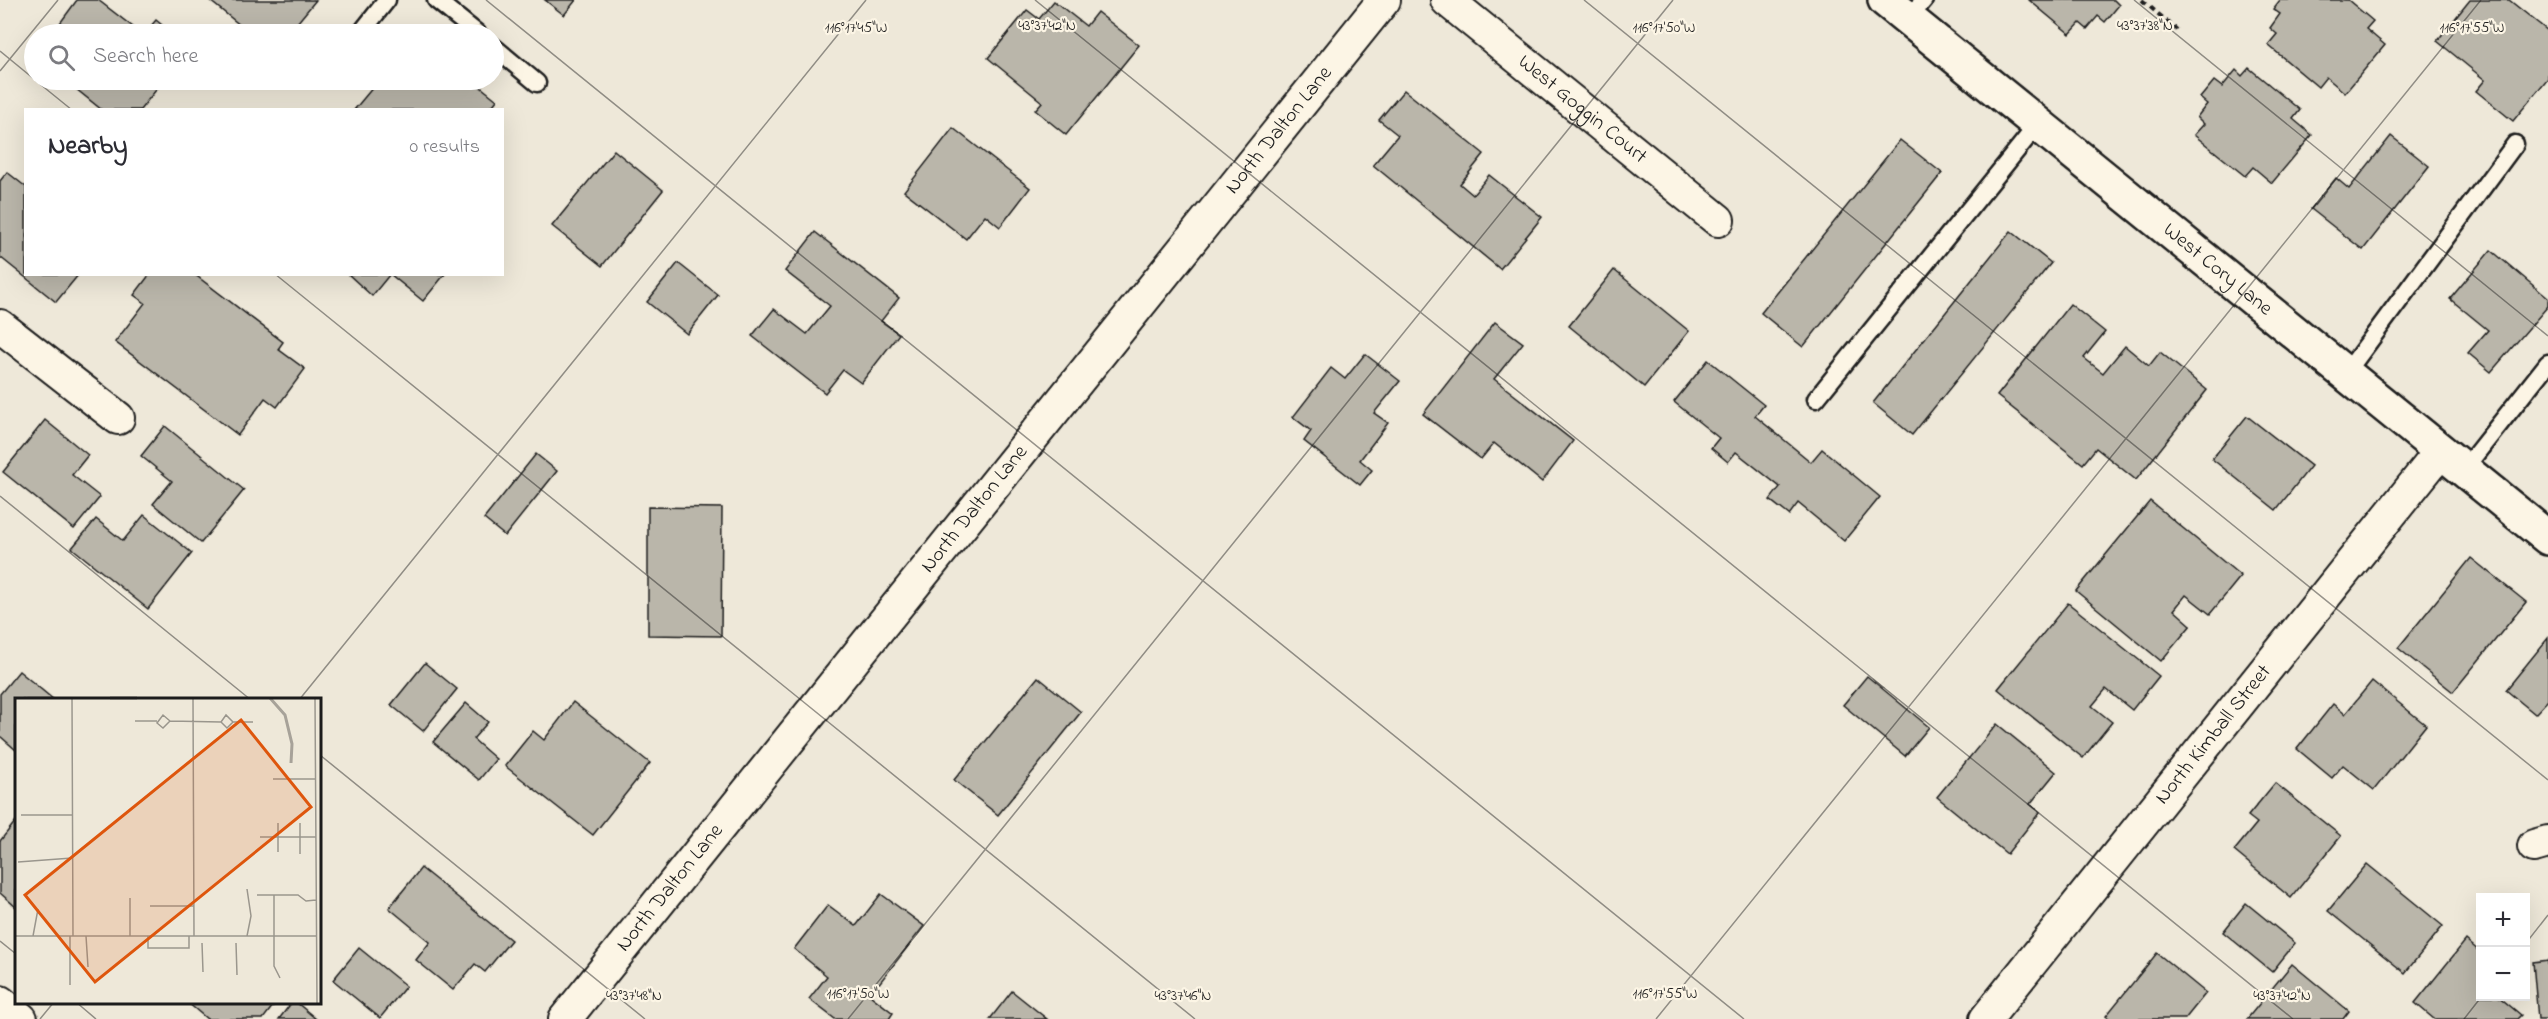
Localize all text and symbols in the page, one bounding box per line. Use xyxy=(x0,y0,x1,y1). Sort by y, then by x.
text: 43°37'42"N xyxy=(1018,15,1076,37)
text: 43°37'38"N xyxy=(2117,15,2173,37)
text: 116°17'45"W xyxy=(825,17,887,39)
text: 116°17'50"W xyxy=(1633,17,1695,39)
text: 116°17'55"W xyxy=(2440,17,2504,39)
search box xyxy=(24,24,504,90)
icon: search xyxy=(45,41,78,74)
text: Search here xyxy=(93,41,198,73)
street label: West Goggin Court xyxy=(1511,48,1653,171)
street label: North Dalton Lane xyxy=(1218,60,1340,201)
text: Nearby xyxy=(48,128,127,166)
text: 0 results xyxy=(409,133,480,162)
street label: West Cory Lane xyxy=(2156,216,2279,324)
street label: North Dalton Lane xyxy=(914,438,1036,580)
street label: North Kimball Street xyxy=(2148,658,2279,811)
inset map xyxy=(15,698,321,1004)
street label: North Dalton Lane xyxy=(609,817,731,959)
map controls xyxy=(2476,893,2530,1001)
button: + xyxy=(2476,893,2530,947)
button: − xyxy=(2476,947,2530,1001)
text: 116°17'50"W xyxy=(827,983,889,1005)
text: 116°17'55"W xyxy=(1633,983,1697,1005)
text: 43°37'48"N xyxy=(606,985,662,1007)
text: 43°37'46"N xyxy=(1155,985,1211,1007)
text: 43°37'42"N xyxy=(2253,985,2311,1007)

